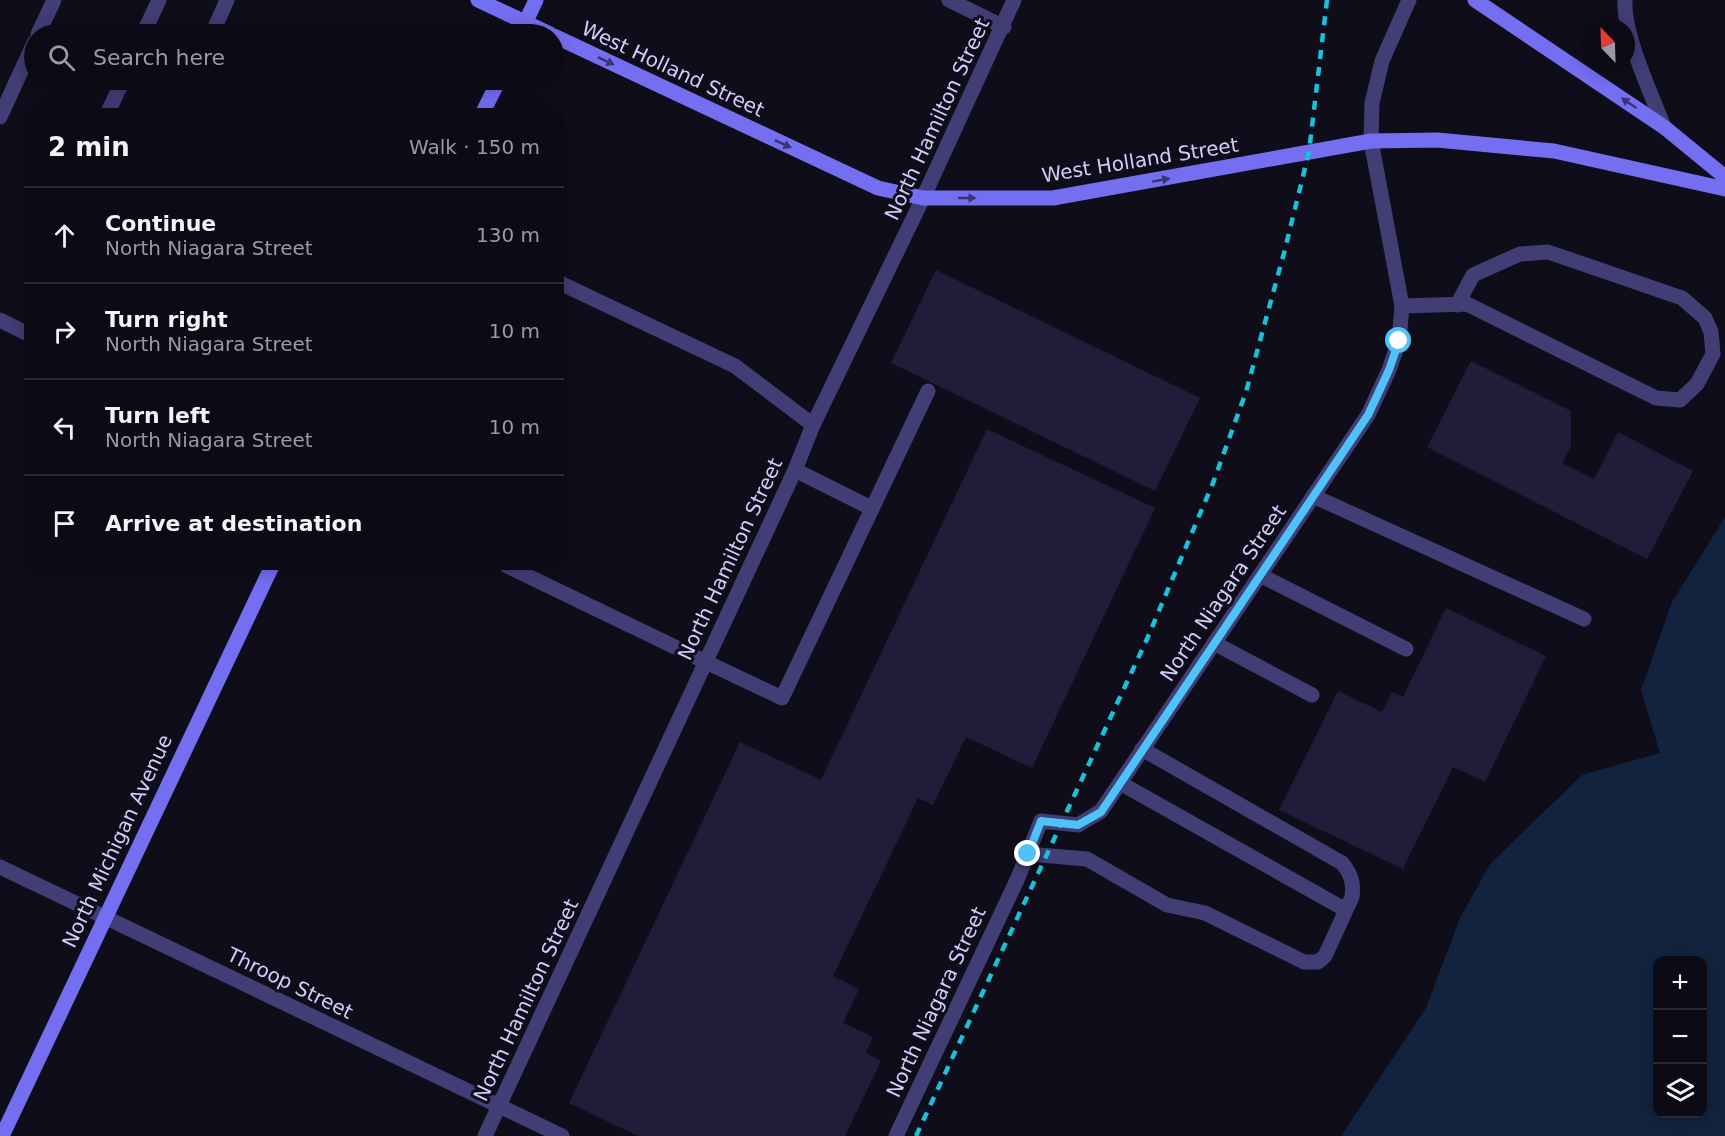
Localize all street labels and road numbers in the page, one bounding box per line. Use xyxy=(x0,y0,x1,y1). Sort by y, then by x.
street label: North Hamilton Street xyxy=(880,14,994,224)
street label: West Holland Street xyxy=(578,16,768,122)
street label: West Holland Street xyxy=(1040,133,1240,187)
street label: North Hamilton Street xyxy=(673,454,787,664)
street label: North Niagara Street xyxy=(1155,500,1291,686)
street label: North Michigan Avenue xyxy=(57,731,177,951)
street label: North Hamilton Street xyxy=(469,895,583,1105)
street label: North Niagara Street xyxy=(881,903,991,1101)
street label: Throop Street xyxy=(222,942,357,1024)

